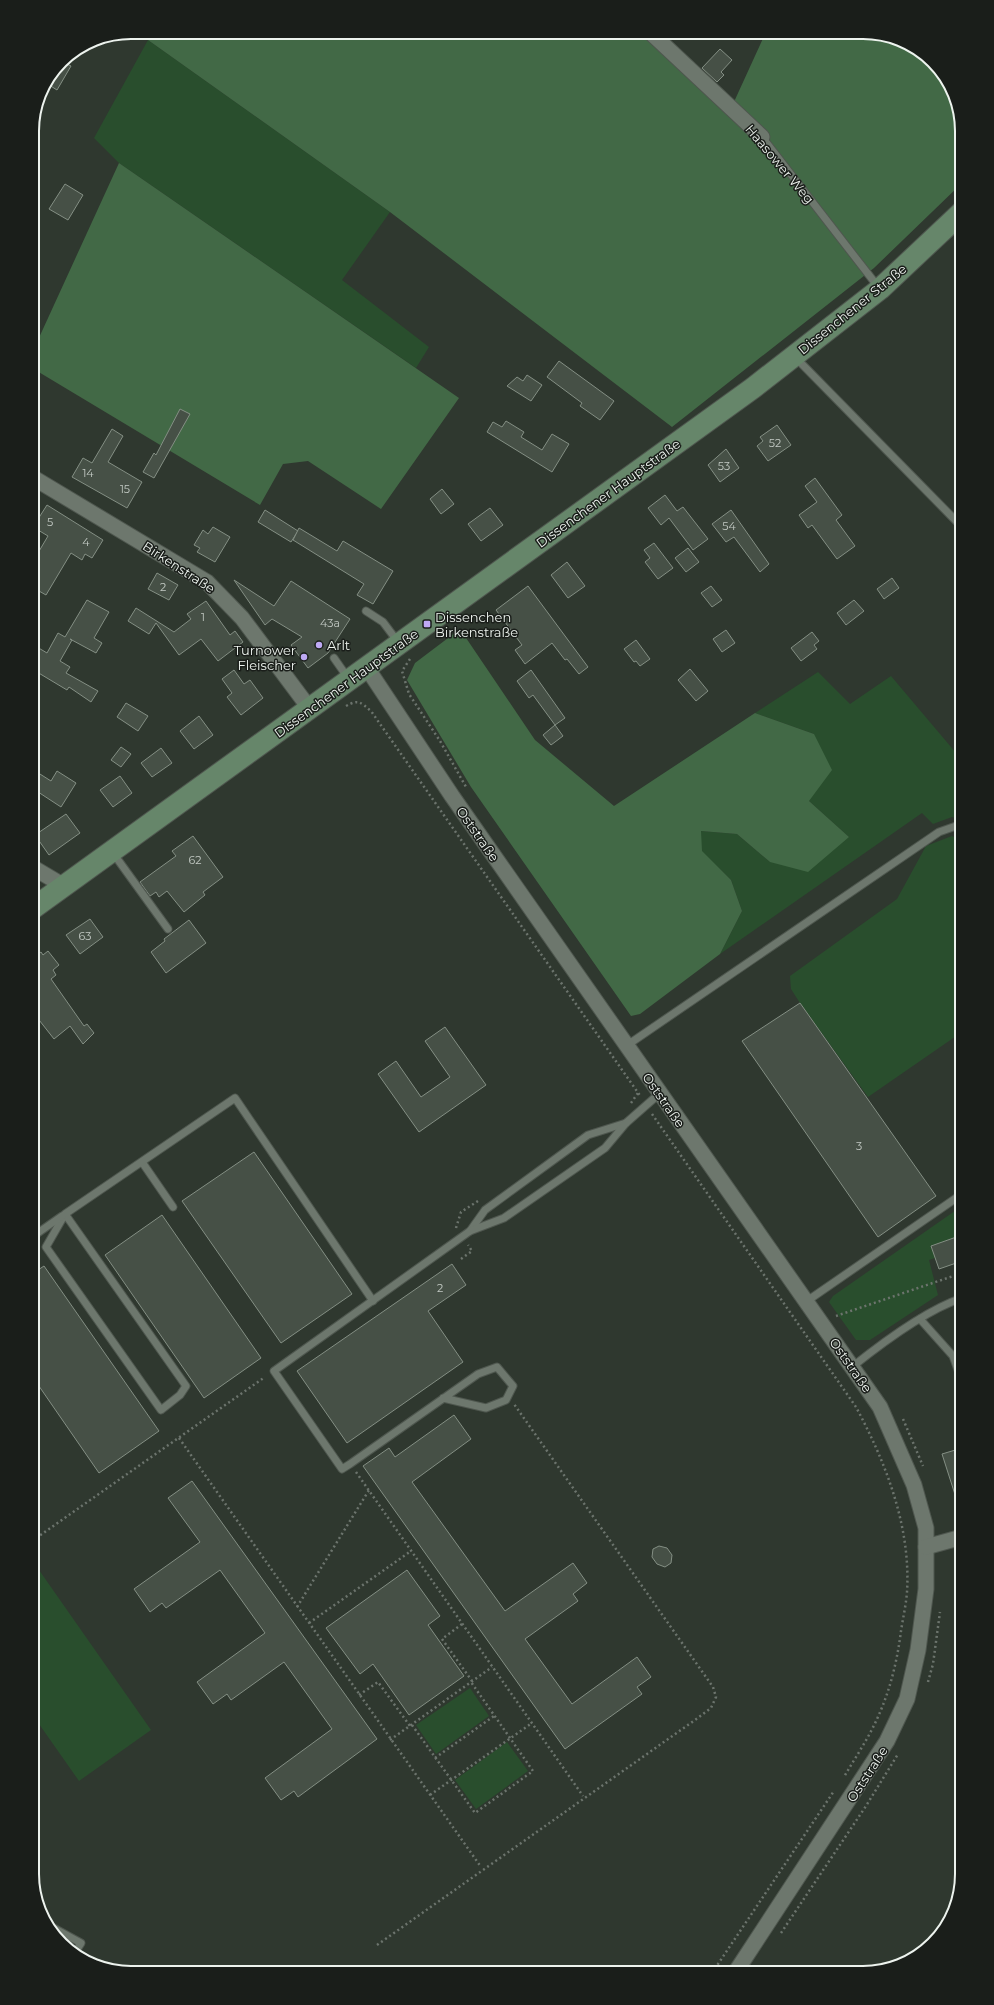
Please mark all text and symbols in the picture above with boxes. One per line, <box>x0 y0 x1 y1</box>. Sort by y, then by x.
street label: Haasower Weg <box>742 121 818 207</box>
street label: Dissenchener Straße <box>795 260 910 358</box>
street label: Dissenchener Hauptstraße <box>533 435 683 551</box>
house number: 52 <box>769 436 781 450</box>
house number: 53 <box>718 459 730 473</box>
house number: 14 <box>82 466 94 480</box>
house number: 15 <box>120 482 130 496</box>
house number: 5 <box>47 515 53 529</box>
house number: 54 <box>722 519 736 533</box>
house number: 4 <box>82 535 90 549</box>
street label: Birkenstraße <box>140 538 218 596</box>
house number: 2 <box>160 580 166 594</box>
place label: Dissenchen Birkenstraße <box>435 609 518 640</box>
house number: 1 <box>201 610 205 624</box>
house number: 43a <box>320 616 340 630</box>
marker: Dissenchen Birkenstraße <box>422 619 432 629</box>
street label: Dissenchener Hauptstraße <box>271 625 421 741</box>
place label: Arlt <box>327 637 350 653</box>
marker: Arlt <box>314 640 324 650</box>
place label: Turnower Fleischer <box>234 642 296 673</box>
marker: Turnower Fleischer <box>299 652 309 662</box>
street label: Oststraße <box>453 804 503 865</box>
house number: 62 <box>189 853 201 867</box>
house number: 63 <box>79 929 91 943</box>
street label: Oststraße <box>639 1070 689 1131</box>
house number: 3 <box>856 1139 862 1153</box>
house number: 2 <box>437 1281 443 1295</box>
street label: Oststraße <box>826 1335 876 1396</box>
street label: Oststraße <box>843 1743 891 1805</box>

